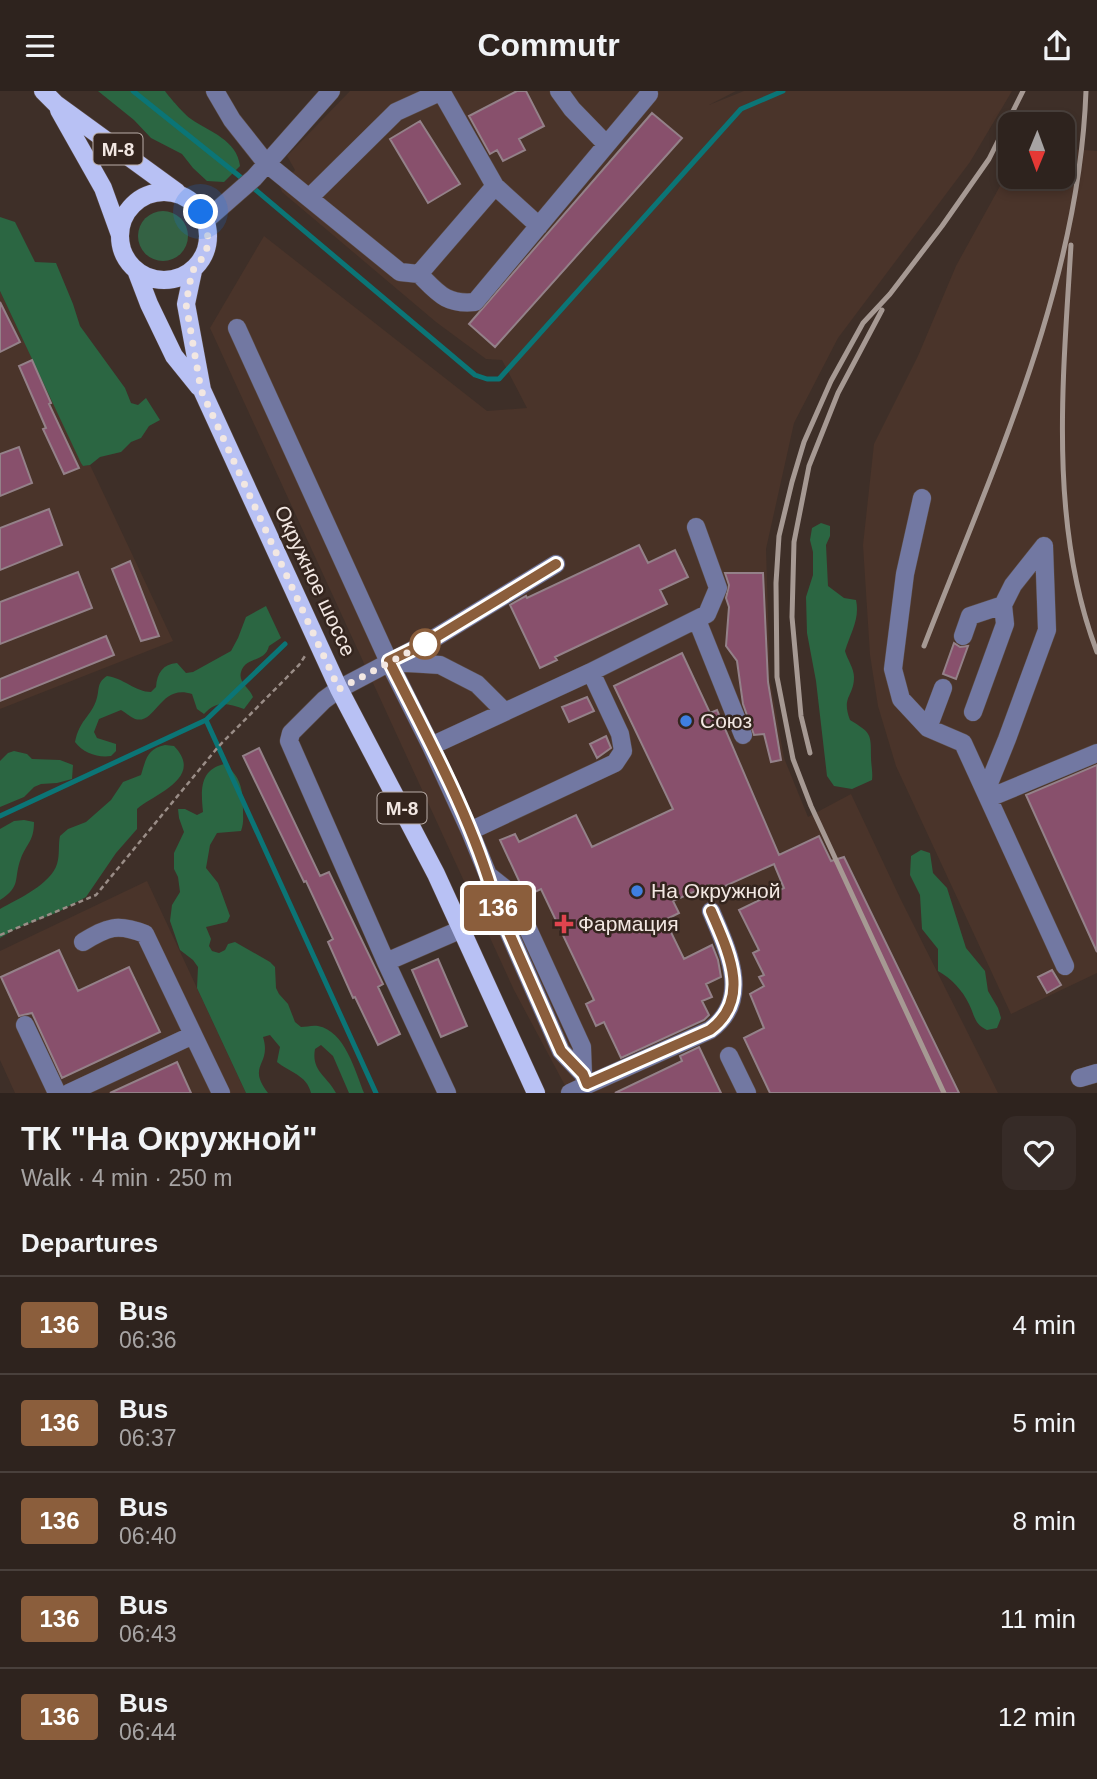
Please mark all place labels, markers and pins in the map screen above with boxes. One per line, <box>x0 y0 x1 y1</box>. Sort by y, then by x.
unlabelled marker <box>410 629 440 659</box>
place label: Союз <box>700 709 752 732</box>
marker: Союз <box>678 713 694 729</box>
place label: На Окружной <box>651 879 780 902</box>
marker: На Окружной <box>629 883 645 899</box>
place label: Фармация <box>578 912 679 935</box>
marker: Фармация <box>556 916 572 932</box>

